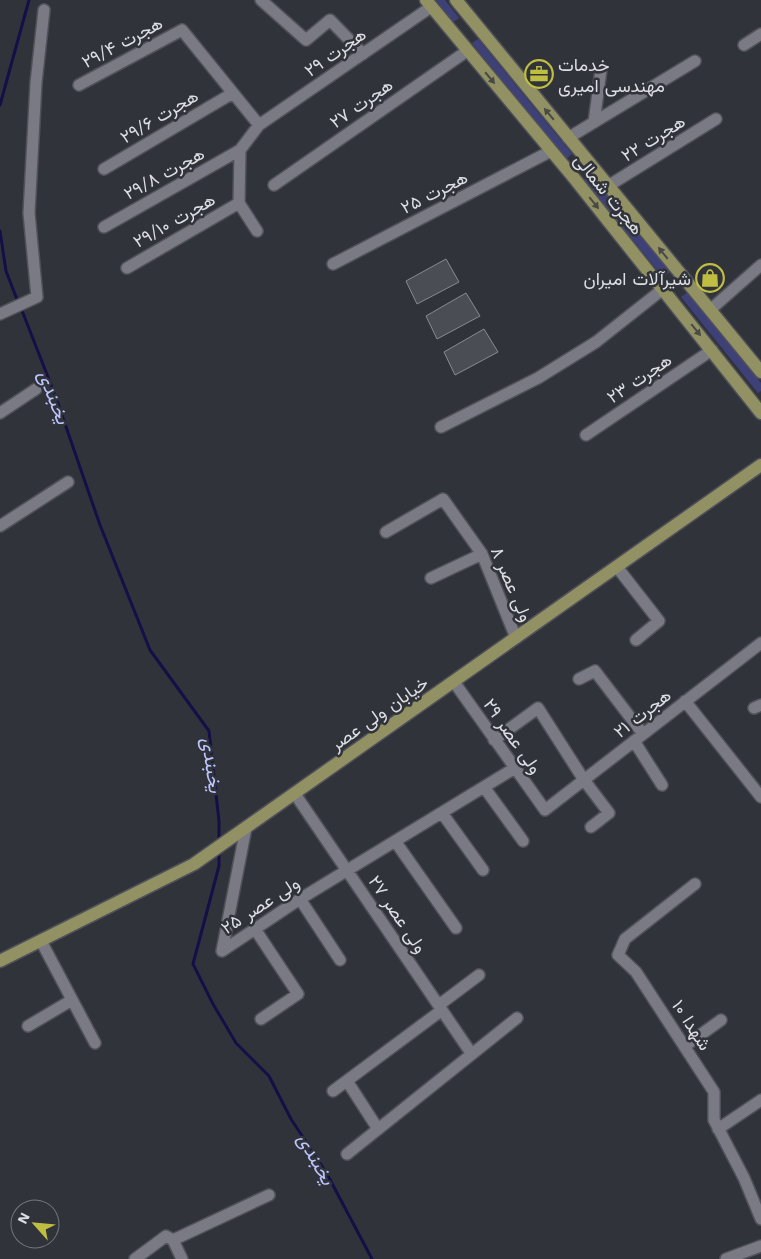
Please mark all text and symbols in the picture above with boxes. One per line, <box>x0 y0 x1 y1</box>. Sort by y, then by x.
street label: هجرت ۲۹/۴ <box>78 12 166 73</box>
street label: هجرت ۲۹ <box>300 23 370 82</box>
place label: خدمات مهندسی امیری <box>558 54 665 97</box>
office icon: خدمات مهندسی امیری <box>524 59 554 89</box>
one-way arrow <box>484 72 496 84</box>
street label: هجرت ۲۷ <box>325 74 397 133</box>
street label: هجرت ۲۹/۶ <box>116 85 202 148</box>
one-way arrow <box>543 108 554 121</box>
street label: هجرت ۲۲ <box>617 110 689 167</box>
street label: هجرت ۲۹/۸ <box>120 142 208 205</box>
street label: هجرت شمالی <box>569 149 648 239</box>
street label: هجرت ۲۵ <box>397 166 471 219</box>
street label: هجرت ۲۹/۱۰ <box>129 188 219 253</box>
one-way arrow <box>588 197 599 210</box>
one-way arrow <box>657 247 668 260</box>
shop icon: شیرآلات امیران <box>695 263 725 293</box>
place label: شیرآلات امیران <box>583 268 691 290</box>
one-way arrow <box>690 323 701 336</box>
street label: هجرت ۲۳ <box>603 349 676 408</box>
water label: یخبندی <box>33 367 75 428</box>
street label: ولی عصر ۸ <box>486 543 537 625</box>
street label: خیابان ولی عصر <box>325 672 432 756</box>
street label: هجرت ۲۱ <box>609 684 675 743</box>
street label: ولی عصر ۲۹ <box>479 694 547 778</box>
water label: یخبندی <box>197 736 227 795</box>
street label: ولی عصر ۲۷ <box>364 871 432 957</box>
street label: ولی عصر ۲۵ <box>217 872 304 939</box>
street label: شهدا ۱۰ <box>667 996 716 1055</box>
water label: یخبندی <box>293 1129 340 1190</box>
north arrow <box>10 1199 60 1249</box>
text: N <box>14 1210 33 1226</box>

